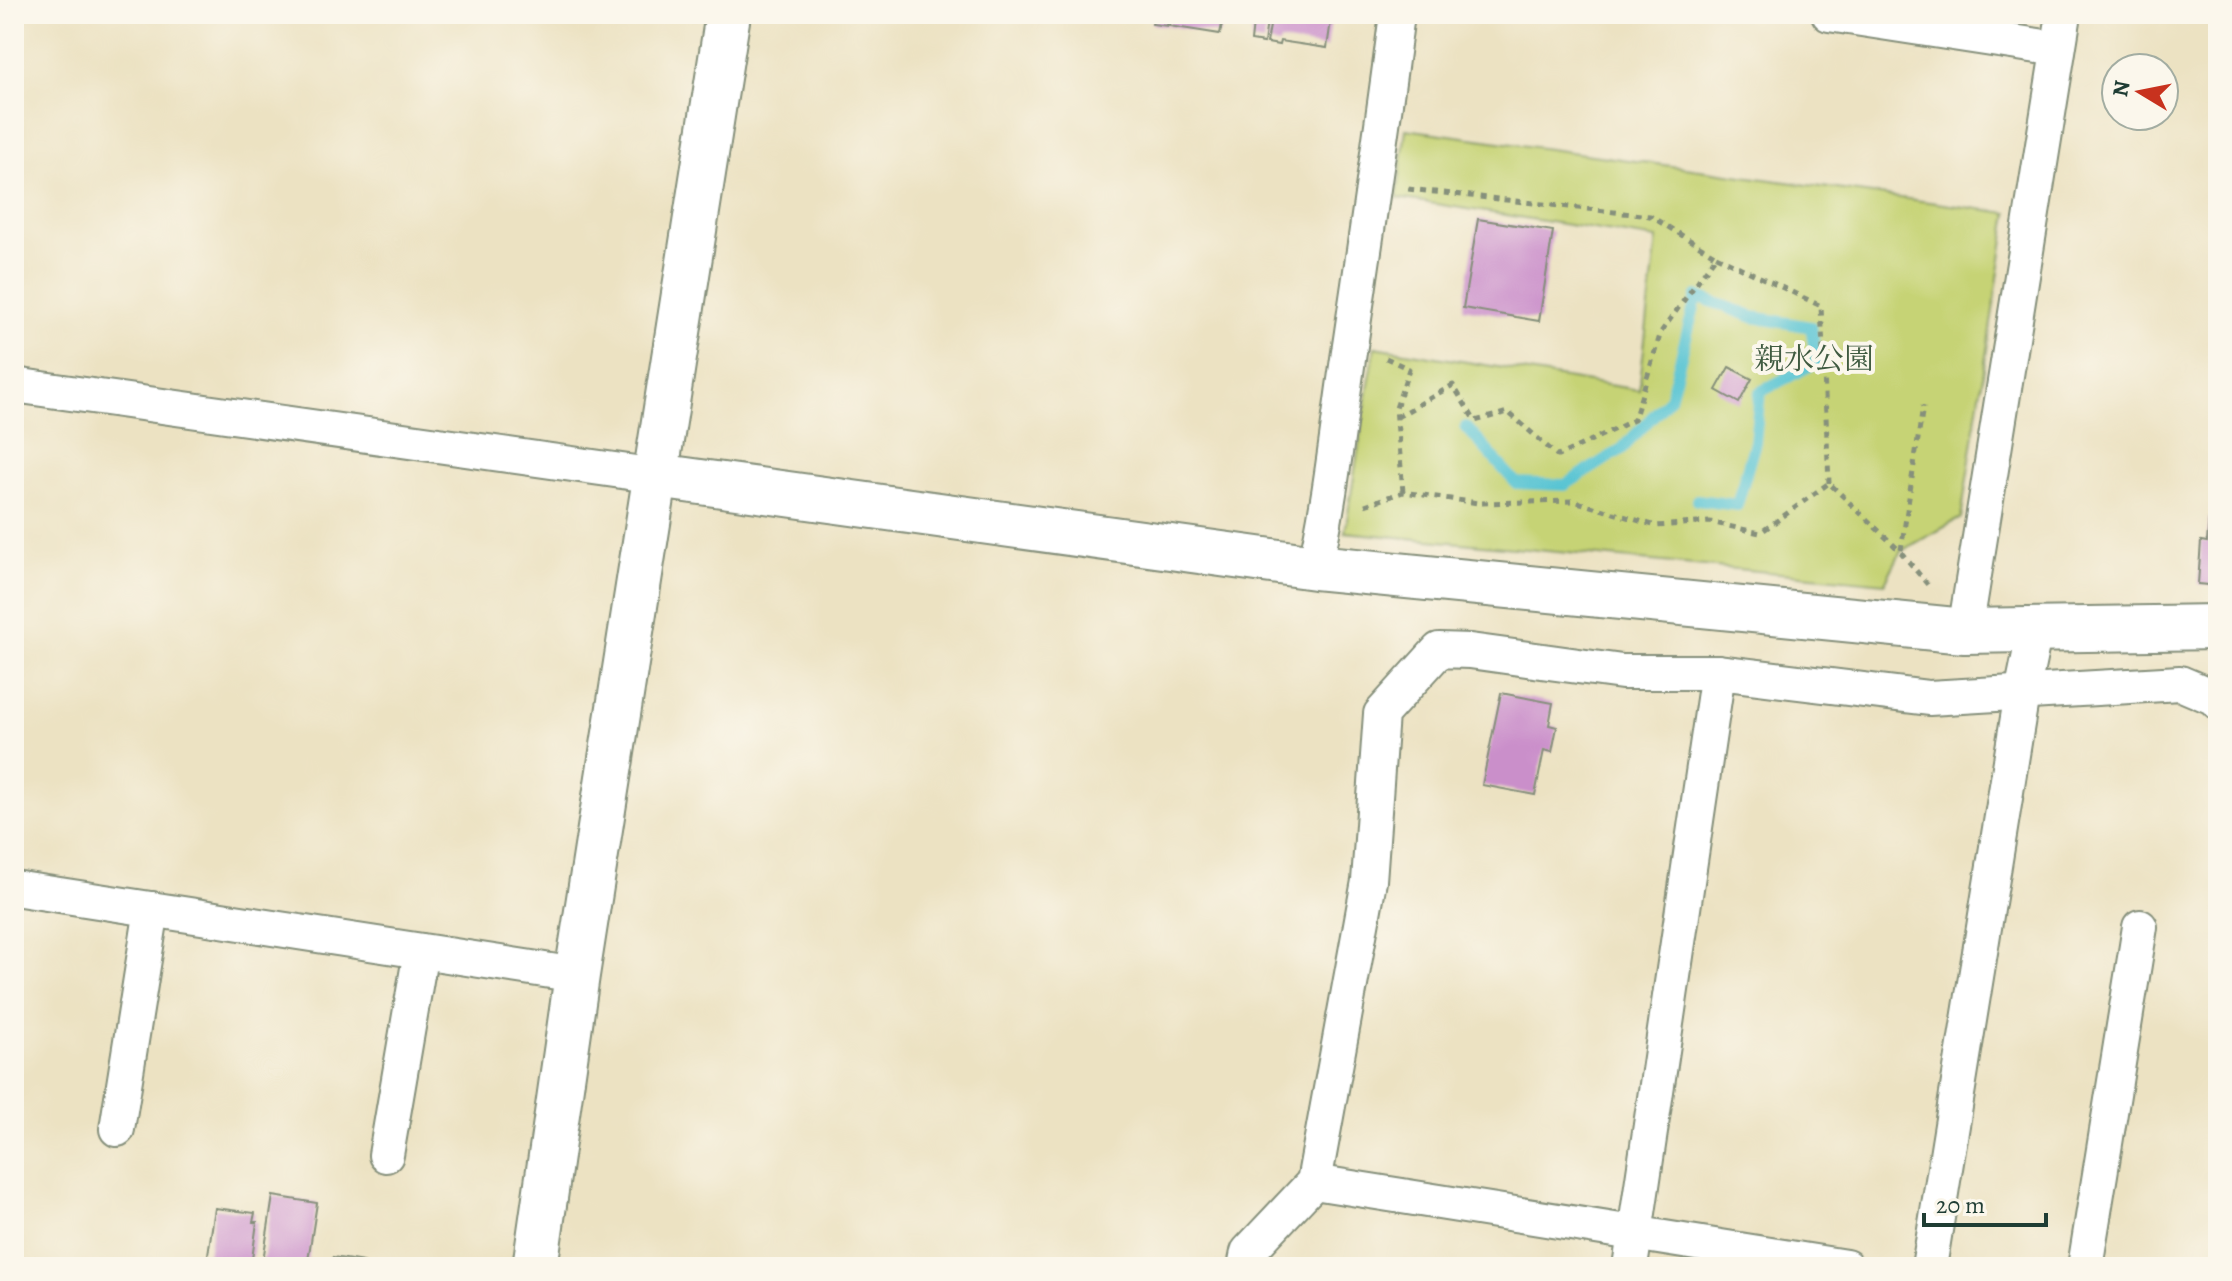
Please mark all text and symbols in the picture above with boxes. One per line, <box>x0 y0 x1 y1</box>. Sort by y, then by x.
north arrow <box>2100 52 2180 132</box>
text: N <box>2105 78 2137 99</box>
park label: 親水公園 <box>1754 339 1874 379</box>
scale bar <box>1924 1177 2046 1227</box>
text: 20 m <box>1936 1189 1985 1221</box>

